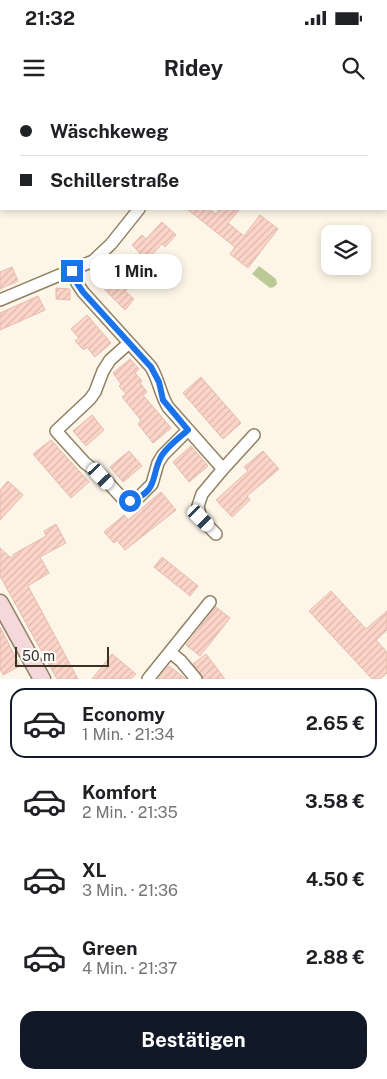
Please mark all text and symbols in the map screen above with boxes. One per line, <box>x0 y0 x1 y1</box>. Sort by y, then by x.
text: 21:32 <box>25 7 75 29</box>
icon: menu <box>20 54 48 82</box>
icon: search <box>339 54 367 82</box>
text: Ridey <box>164 55 223 81</box>
text: Wäschkeweg <box>50 120 168 142</box>
text: Schillerstraße <box>50 169 179 191</box>
map controls <box>321 225 371 275</box>
button: layers <box>321 225 371 275</box>
callout: 1 Min. <box>90 254 182 288</box>
route end <box>61 260 83 282</box>
text: 1 Min. <box>114 262 158 281</box>
car <box>85 460 116 492</box>
route start <box>119 490 141 512</box>
car <box>185 502 216 534</box>
scale bar <box>15 644 109 667</box>
text: 50 m <box>22 648 55 664</box>
icon: car <box>22 701 67 746</box>
text: Economy <box>82 703 165 725</box>
text: 2.65 € <box>306 712 365 734</box>
text: 1 Min. · 21:34 <box>82 725 174 744</box>
icon: car <box>22 779 67 824</box>
text: Komfort <box>82 781 157 803</box>
text: 3.58 € <box>305 790 365 812</box>
text: 2 Min. · 21:35 <box>82 803 178 822</box>
icon: car <box>22 857 67 902</box>
text: XL <box>82 859 107 881</box>
text: 4.50 € <box>306 868 365 890</box>
text: 3 Min. · 21:36 <box>82 881 178 900</box>
icon: car <box>22 935 67 980</box>
text: Green <box>82 937 137 959</box>
text: 2.88 € <box>306 946 365 968</box>
text: 4 Min. · 21:37 <box>82 959 177 978</box>
button: Bestätigen <box>20 1011 367 1069</box>

